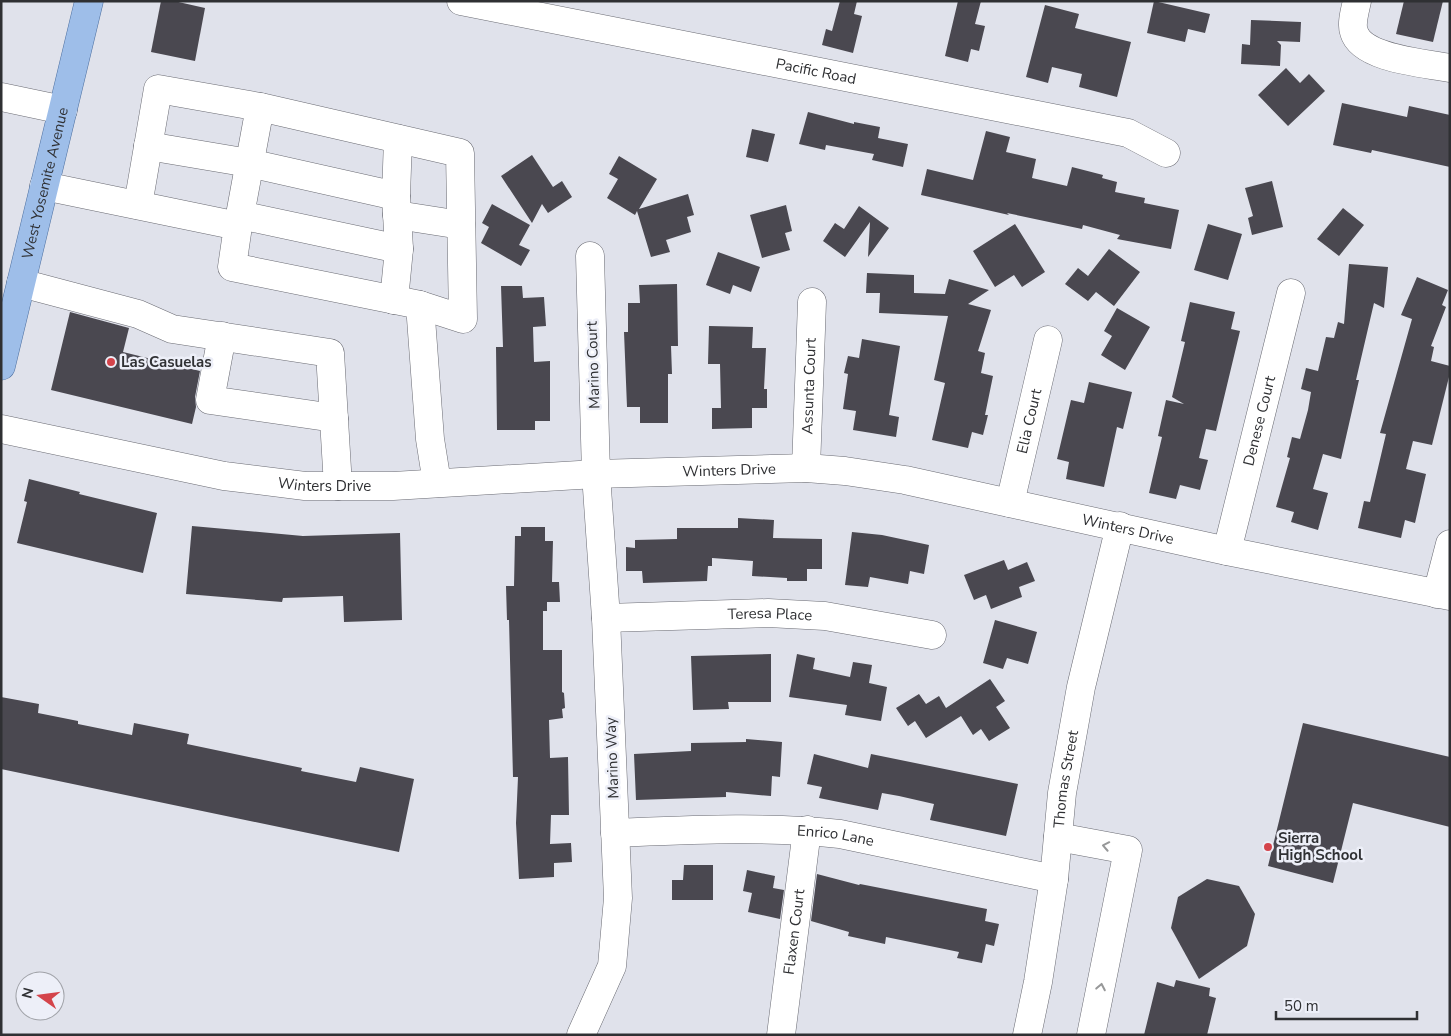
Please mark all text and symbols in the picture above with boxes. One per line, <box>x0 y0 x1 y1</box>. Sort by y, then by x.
street label: Pacific Road <box>774 54 858 89</box>
street label: West Yosemite Avenue <box>17 105 73 261</box>
street label: Marino Court <box>581 320 605 409</box>
street label: Assunta Court <box>797 337 821 435</box>
place label: Las Casuelas <box>121 352 212 372</box>
marker: Las Casuelas <box>105 356 117 368</box>
street label: Denese Court <box>1238 373 1280 468</box>
street label: Elia Court <box>1012 386 1046 456</box>
street label: Winters Drive <box>682 459 776 482</box>
street label: Winters Drive <box>277 473 371 496</box>
street label: Winters Drive <box>1080 509 1176 549</box>
street label: Teresa Place <box>727 603 813 625</box>
street label: Marino Way <box>601 717 623 799</box>
street label: Thomas Street <box>1049 728 1083 829</box>
street label: Enrico Lane <box>796 821 876 851</box>
place label: Sierra High School <box>1278 828 1363 865</box>
one-way arrow <box>1101 841 1110 851</box>
marker: Sierra High School <box>1262 841 1274 853</box>
street label: Flaxen Court <box>779 887 810 976</box>
north arrow <box>15 971 65 1021</box>
one-way arrow <box>1095 983 1106 991</box>
text: N <box>17 986 38 1000</box>
scale bar <box>1276 988 1417 1020</box>
text: 50 m <box>1284 996 1319 1016</box>

